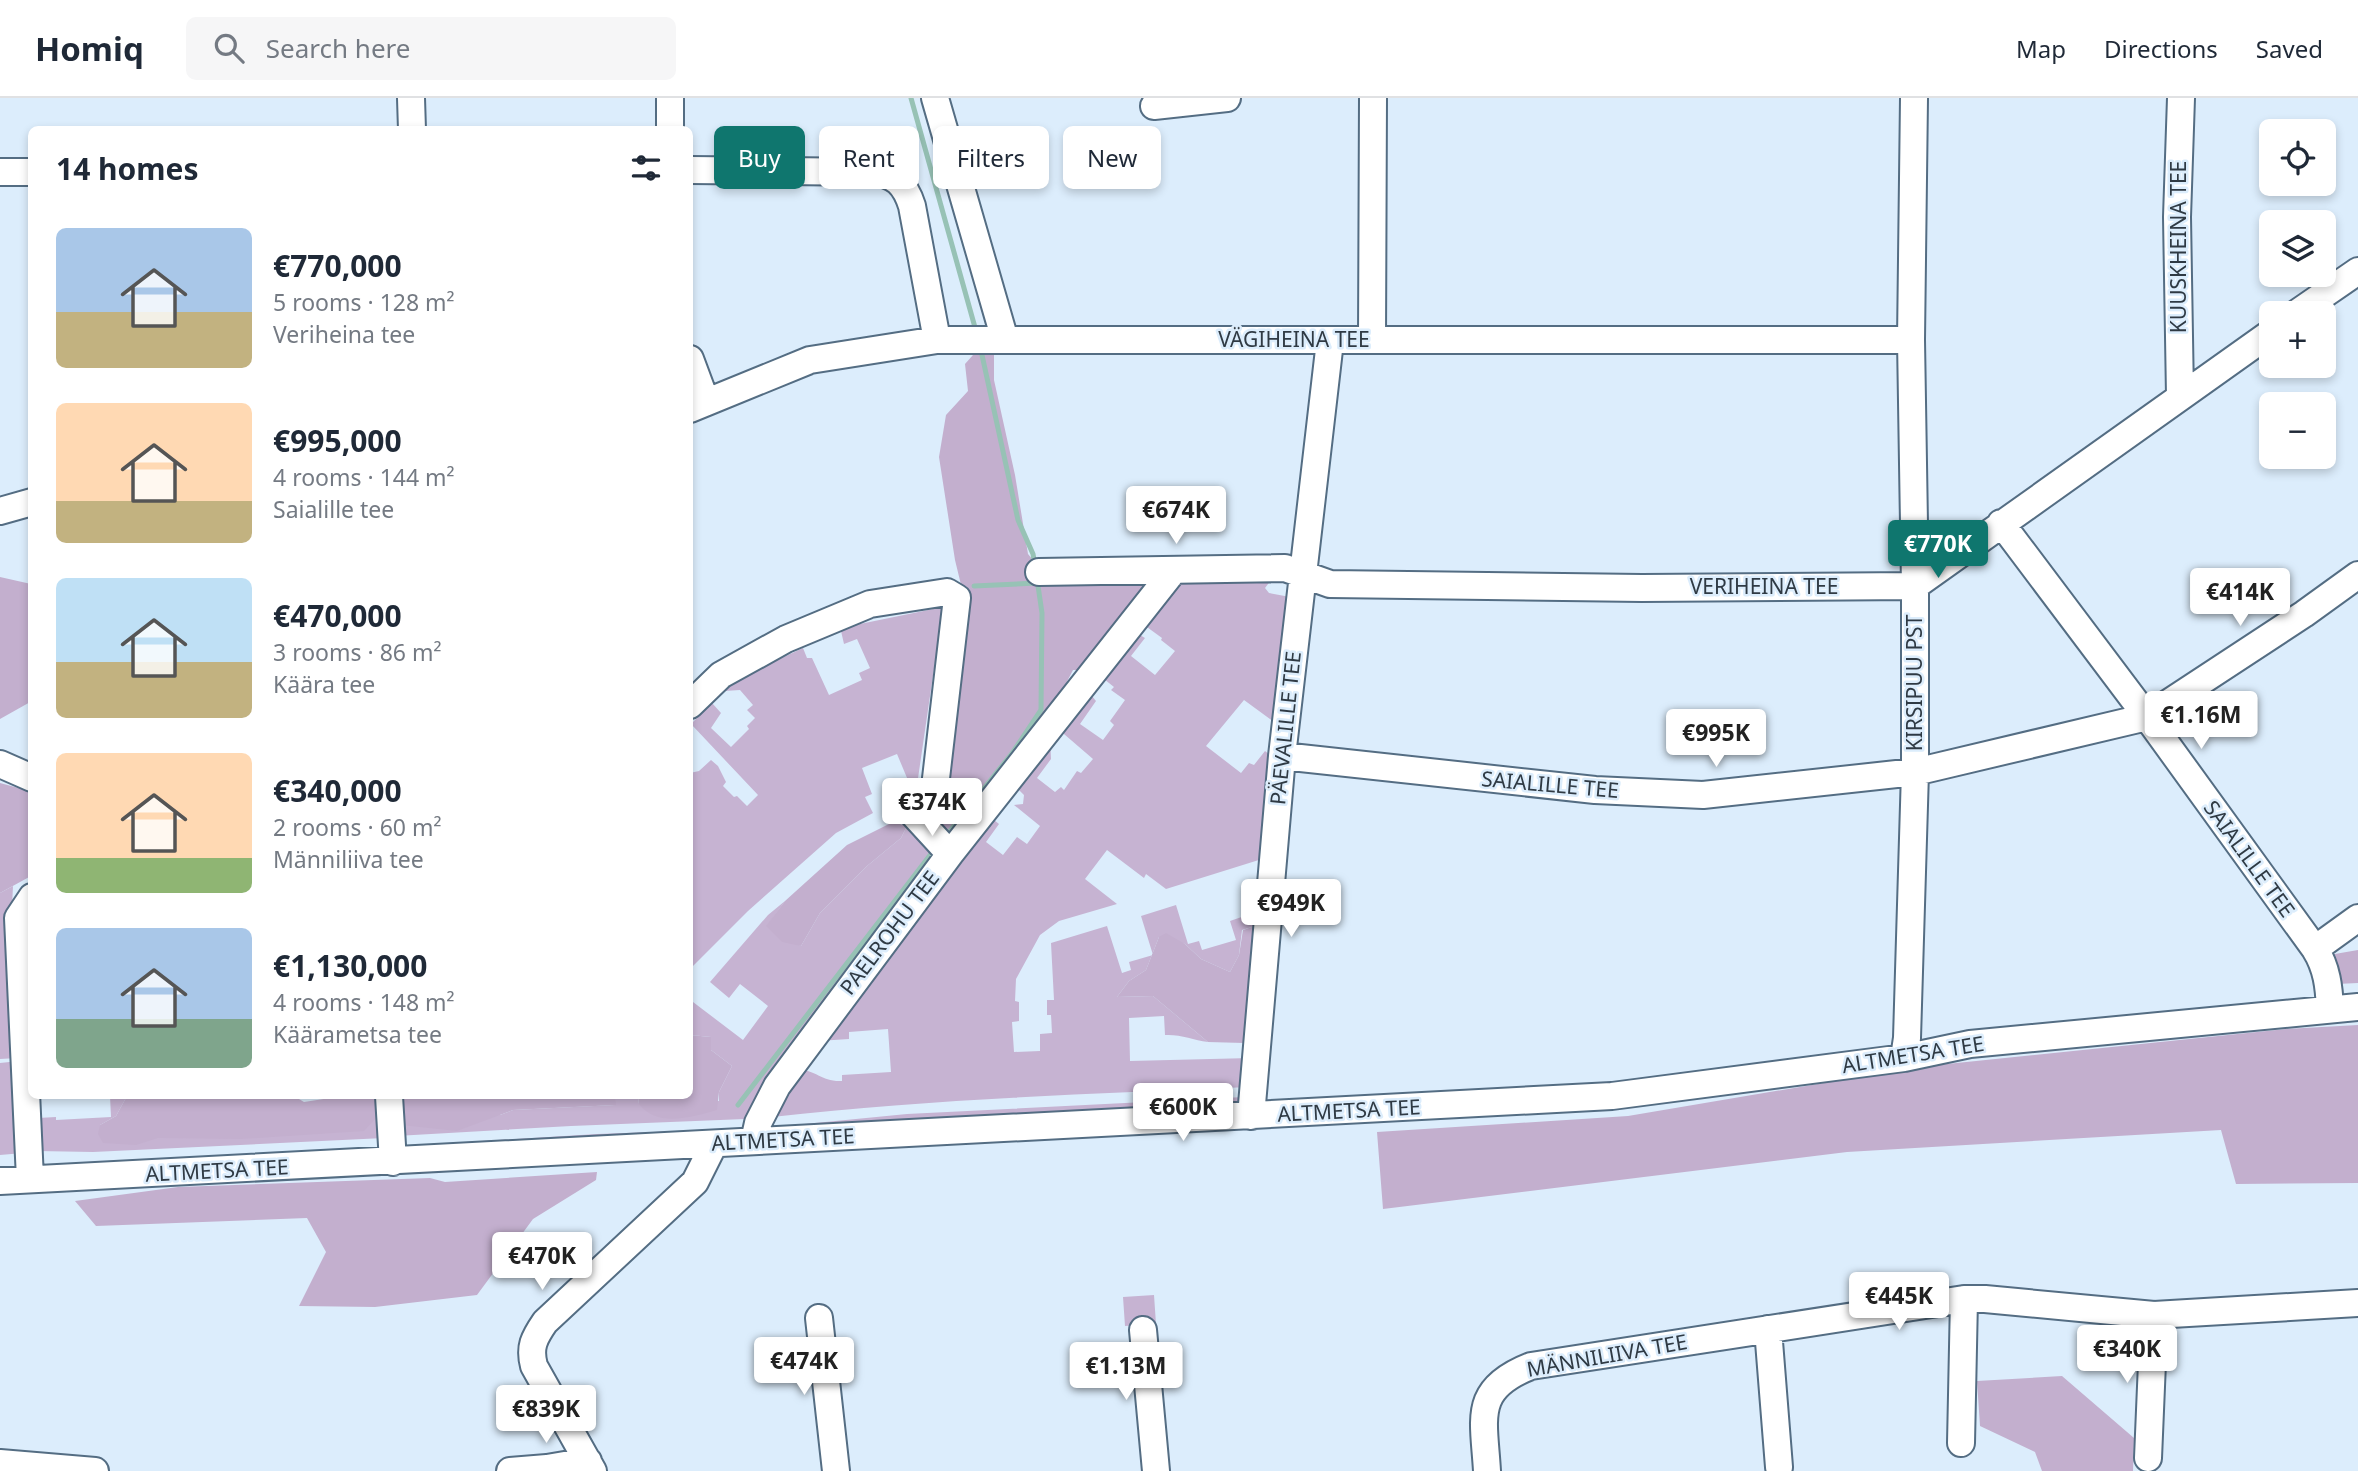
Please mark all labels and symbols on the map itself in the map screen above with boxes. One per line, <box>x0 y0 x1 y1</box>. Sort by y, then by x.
street label: KUUSKHEINA TEE <box>2164 161 2192 333</box>
street label: VÄGIHEINA TEE <box>1218 325 1370 353</box>
pin: €674K <box>1127 486 1225 546</box>
pin: €770K <box>1889 520 1987 580</box>
pin: €414K <box>2191 568 2289 628</box>
street label: VERIHEINA TEE <box>1690 572 1838 600</box>
street label: KIRSIPUU PST <box>1900 614 1928 751</box>
street label: PÄEVALILLE TEE <box>1263 650 1307 806</box>
pin: €1.16M <box>2144 692 2258 751</box>
pin: €995K <box>1667 710 1765 769</box>
street label: SAIALILLE TEE <box>1480 764 1620 804</box>
pin: €374K <box>883 778 981 838</box>
street label: SAIALILLE TEE <box>2198 794 2302 922</box>
street label: PAELROHU TEE <box>833 865 945 1000</box>
pin: €949K <box>1242 880 1340 939</box>
street label: ALTMETSA TEE <box>1840 1029 1986 1079</box>
pin: €600K <box>1134 1084 1232 1143</box>
street label: ALTMETSA TEE <box>1277 1092 1421 1128</box>
street label: ALTMETSA TEE <box>711 1121 855 1157</box>
street label: ALTMETSA TEE <box>145 1152 289 1188</box>
pin: €470K <box>493 1232 591 1292</box>
pin: €445K <box>1850 1272 1948 1332</box>
pin: €340K <box>2078 1326 2176 1385</box>
street label: MÄNNILIIVA TEE <box>1524 1327 1689 1383</box>
pin: €474K <box>755 1338 853 1397</box>
pin: €1.13M <box>1069 1342 1183 1402</box>
pin: €839K <box>497 1386 595 1445</box>

